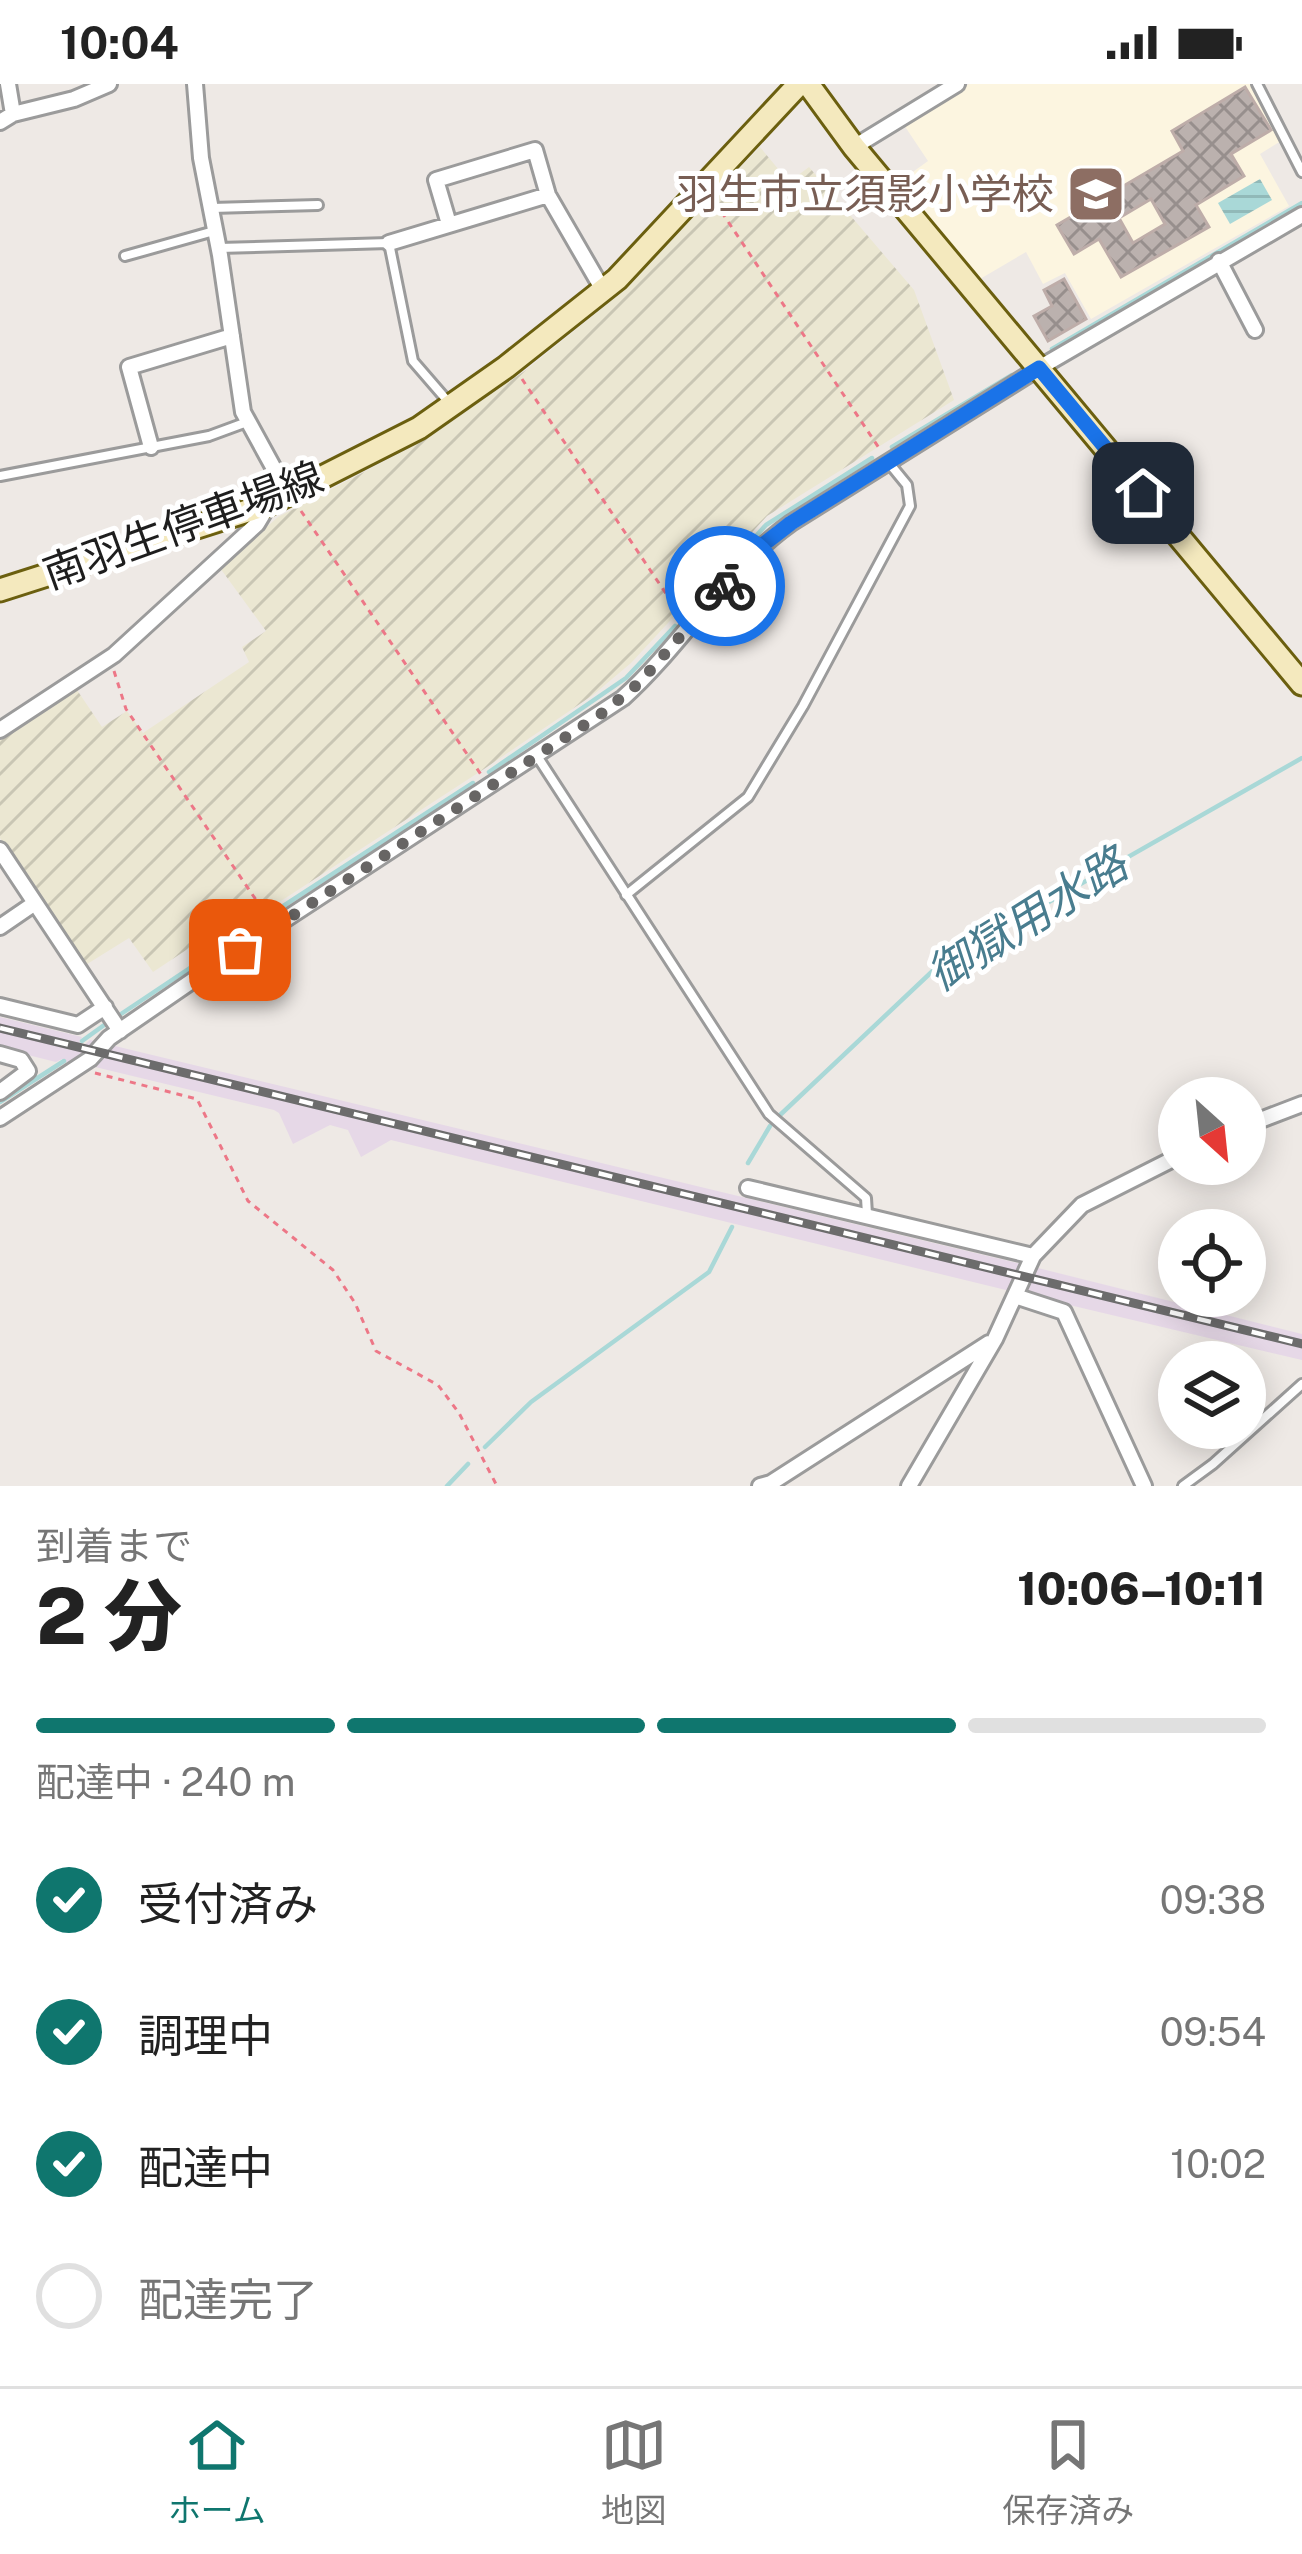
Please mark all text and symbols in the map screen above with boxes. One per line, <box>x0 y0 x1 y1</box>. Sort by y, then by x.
text: 10:04 <box>60 16 179 69</box>
school or university icon: 羽生市立須影小学校 <box>1065 163 1127 225</box>
place label: 羽生市立須影小学校 <box>676 169 1054 218</box>
pin <box>1092 442 1194 544</box>
street label: 南羽生停車場線 <box>36 451 329 598</box>
icon: home <box>1110 460 1176 526</box>
courier <box>665 526 785 646</box>
icon: bike <box>692 553 758 619</box>
water label: 御獄用水路 <box>917 834 1140 1001</box>
pin <box>189 899 291 1001</box>
icon: bag <box>207 917 273 983</box>
north arrow <box>1158 1077 1266 1185</box>
map controls <box>1158 1077 1266 1449</box>
button: locate <box>1158 1209 1266 1317</box>
button: layers <box>1158 1341 1266 1449</box>
text: 到着まで <box>36 1523 192 1569</box>
text: 10:06–10:11 <box>1017 1562 1266 1615</box>
text: 2 分 <box>36 1570 182 1662</box>
text: 配達中 · 240 m <box>36 1759 295 1805</box>
icon: check <box>36 1867 102 1933</box>
text: 受付済み <box>138 1877 318 1930</box>
text: 09:38 <box>1160 1877 1266 1923</box>
icon: check <box>36 1999 102 2065</box>
text: 調理中 <box>138 2009 273 2062</box>
text: 09:54 <box>1160 2009 1266 2055</box>
icon: check <box>36 2131 102 2197</box>
text: 配達中 <box>138 2141 273 2194</box>
text: 10:02 <box>1170 2141 1266 2187</box>
text: 配達完了 <box>138 2273 318 2326</box>
tab: ホーム <box>168 2412 266 2532</box>
tab: 地図 <box>601 2412 667 2532</box>
tab: 保存済み <box>1002 2412 1134 2532</box>

